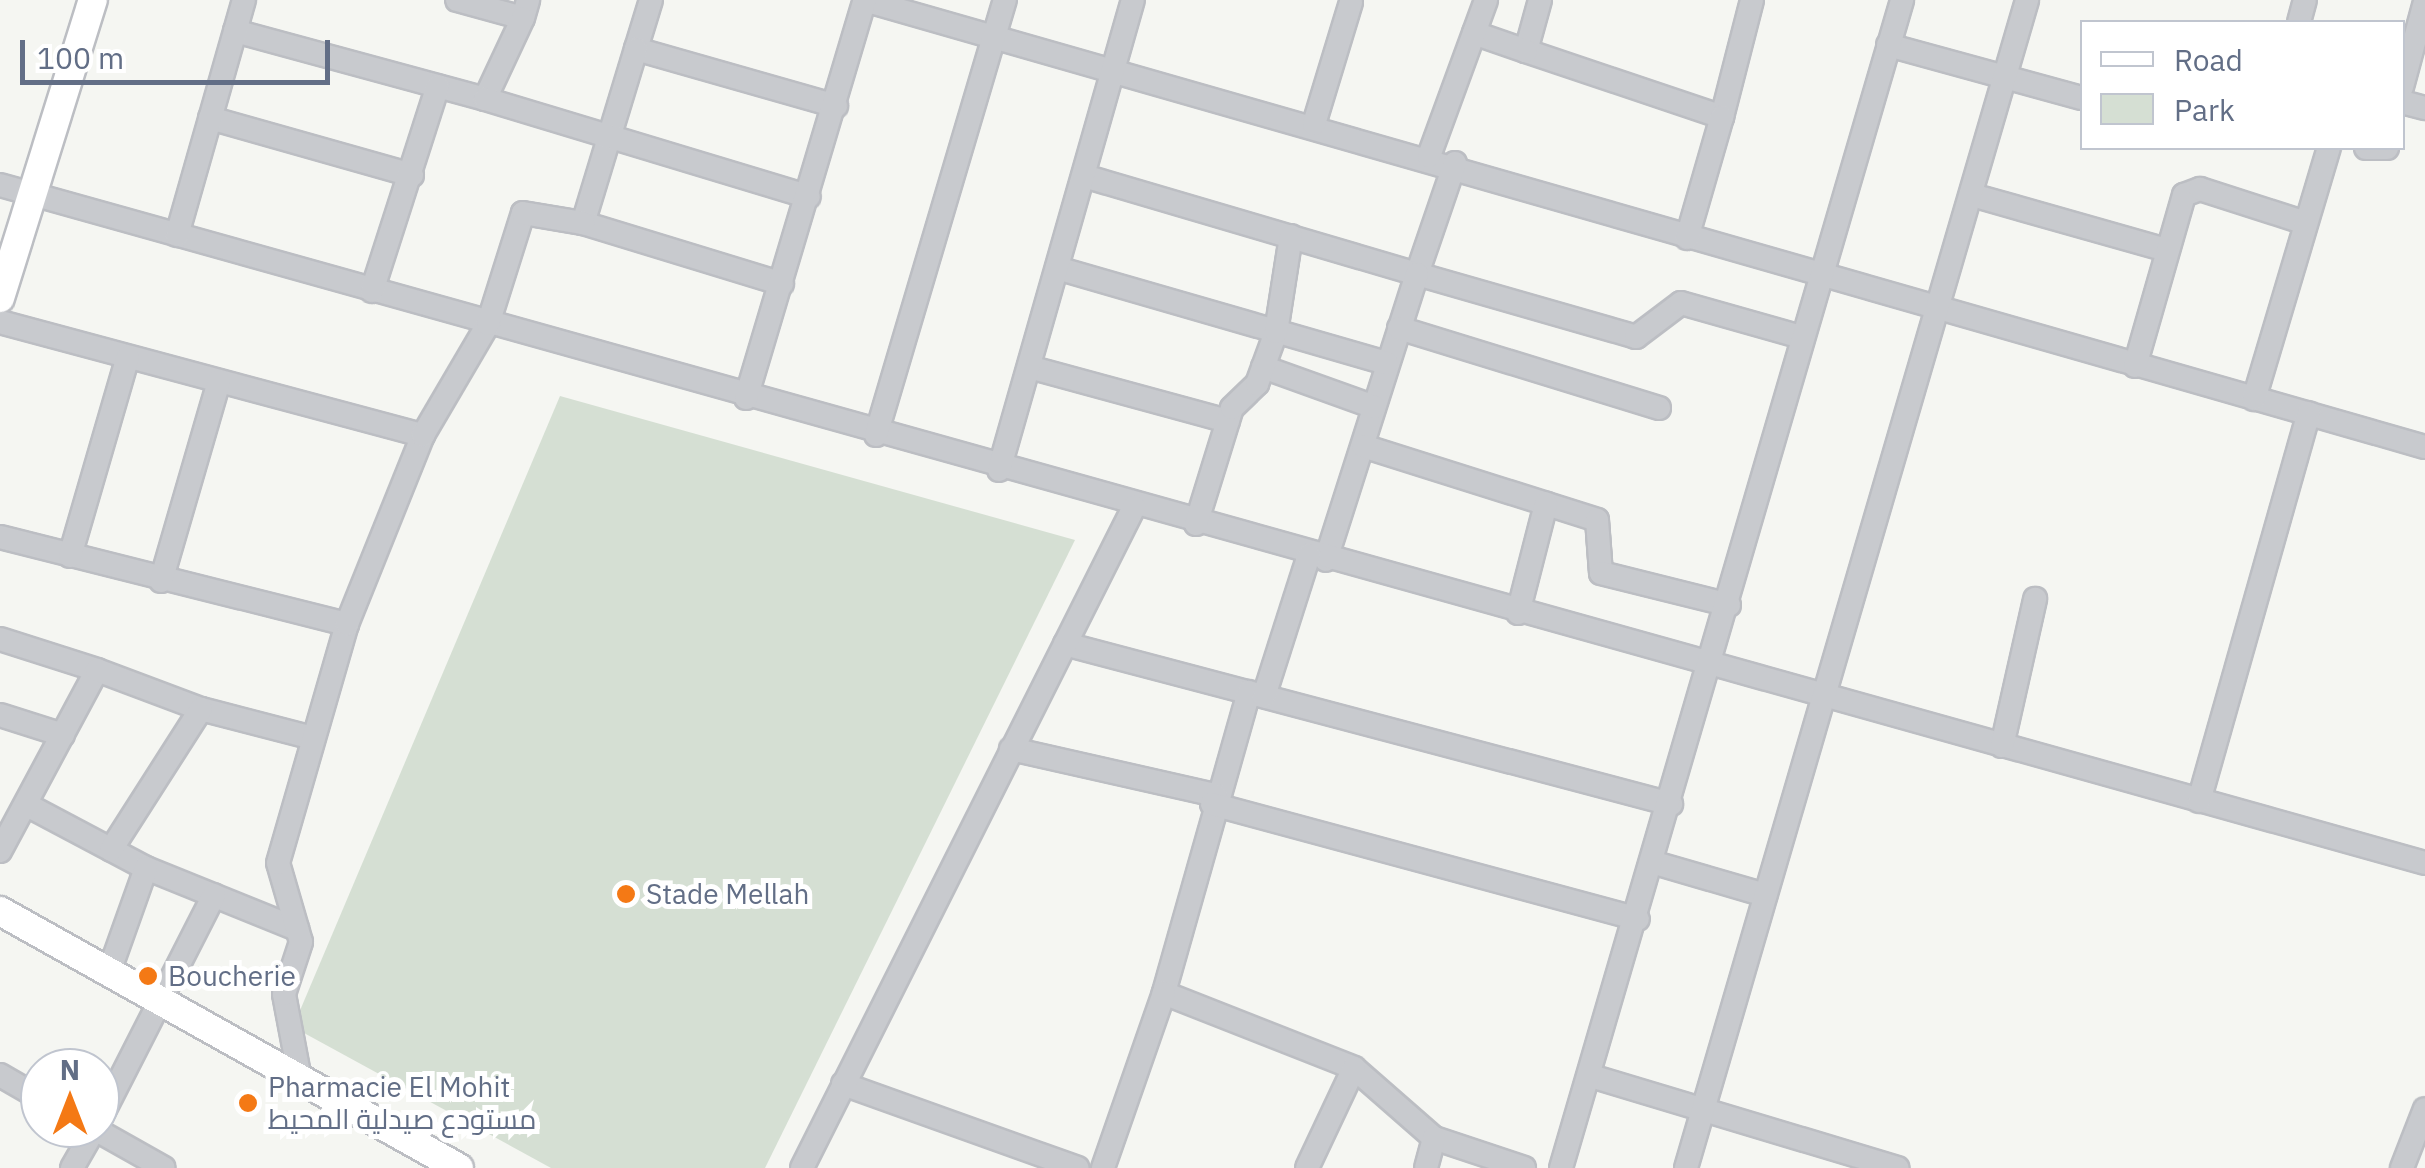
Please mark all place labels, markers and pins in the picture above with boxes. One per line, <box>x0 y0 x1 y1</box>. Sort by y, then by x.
place label: Stade Mellah <box>646 877 809 911</box>
marker: Stade Mellah <box>615 883 637 905</box>
place label: Boucherie <box>168 959 296 993</box>
marker: Boucherie <box>137 965 159 987</box>
place label: Pharmacie El Mohit مستودع صيدلية المحيط <box>268 1070 537 1136</box>
marker: Pharmacie El Mohit مستودع صيدلية المحيط <box>237 1092 259 1114</box>

